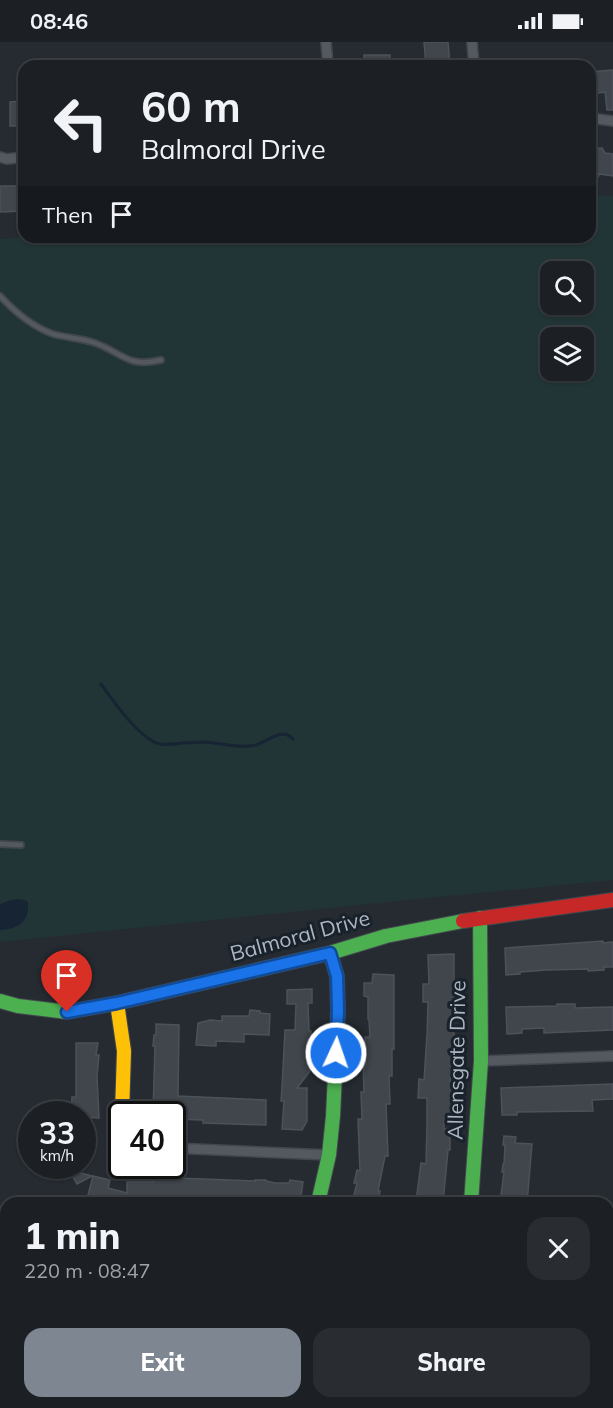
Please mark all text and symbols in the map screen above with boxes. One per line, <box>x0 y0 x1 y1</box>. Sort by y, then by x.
text: 08:46 <box>30 7 88 35</box>
text: 60 m <box>141 80 241 133</box>
icon: left <box>42 84 120 162</box>
text: Balmoral Drive <box>141 132 326 166</box>
icon: arrive <box>105 198 138 231</box>
text: Then <box>42 201 93 229</box>
map controls <box>540 261 594 381</box>
button: search <box>540 261 594 315</box>
button: layers <box>540 327 594 381</box>
street label: Balmoral Drive <box>227 904 372 966</box>
pin <box>41 950 92 1012</box>
icon: arrive <box>50 959 83 992</box>
street label: Allensgate Drive <box>442 980 470 1140</box>
position arrow <box>304 1021 368 1085</box>
speed limit sign: 40 <box>108 1101 186 1179</box>
text: 33 <box>39 1114 75 1152</box>
text: km/h <box>40 1146 74 1165</box>
text: 1 min <box>24 1213 120 1258</box>
button: close <box>527 1217 590 1280</box>
text: 220 m · 08:47 <box>24 1258 150 1283</box>
button: Exit <box>24 1328 301 1397</box>
button: Share <box>313 1328 590 1397</box>

